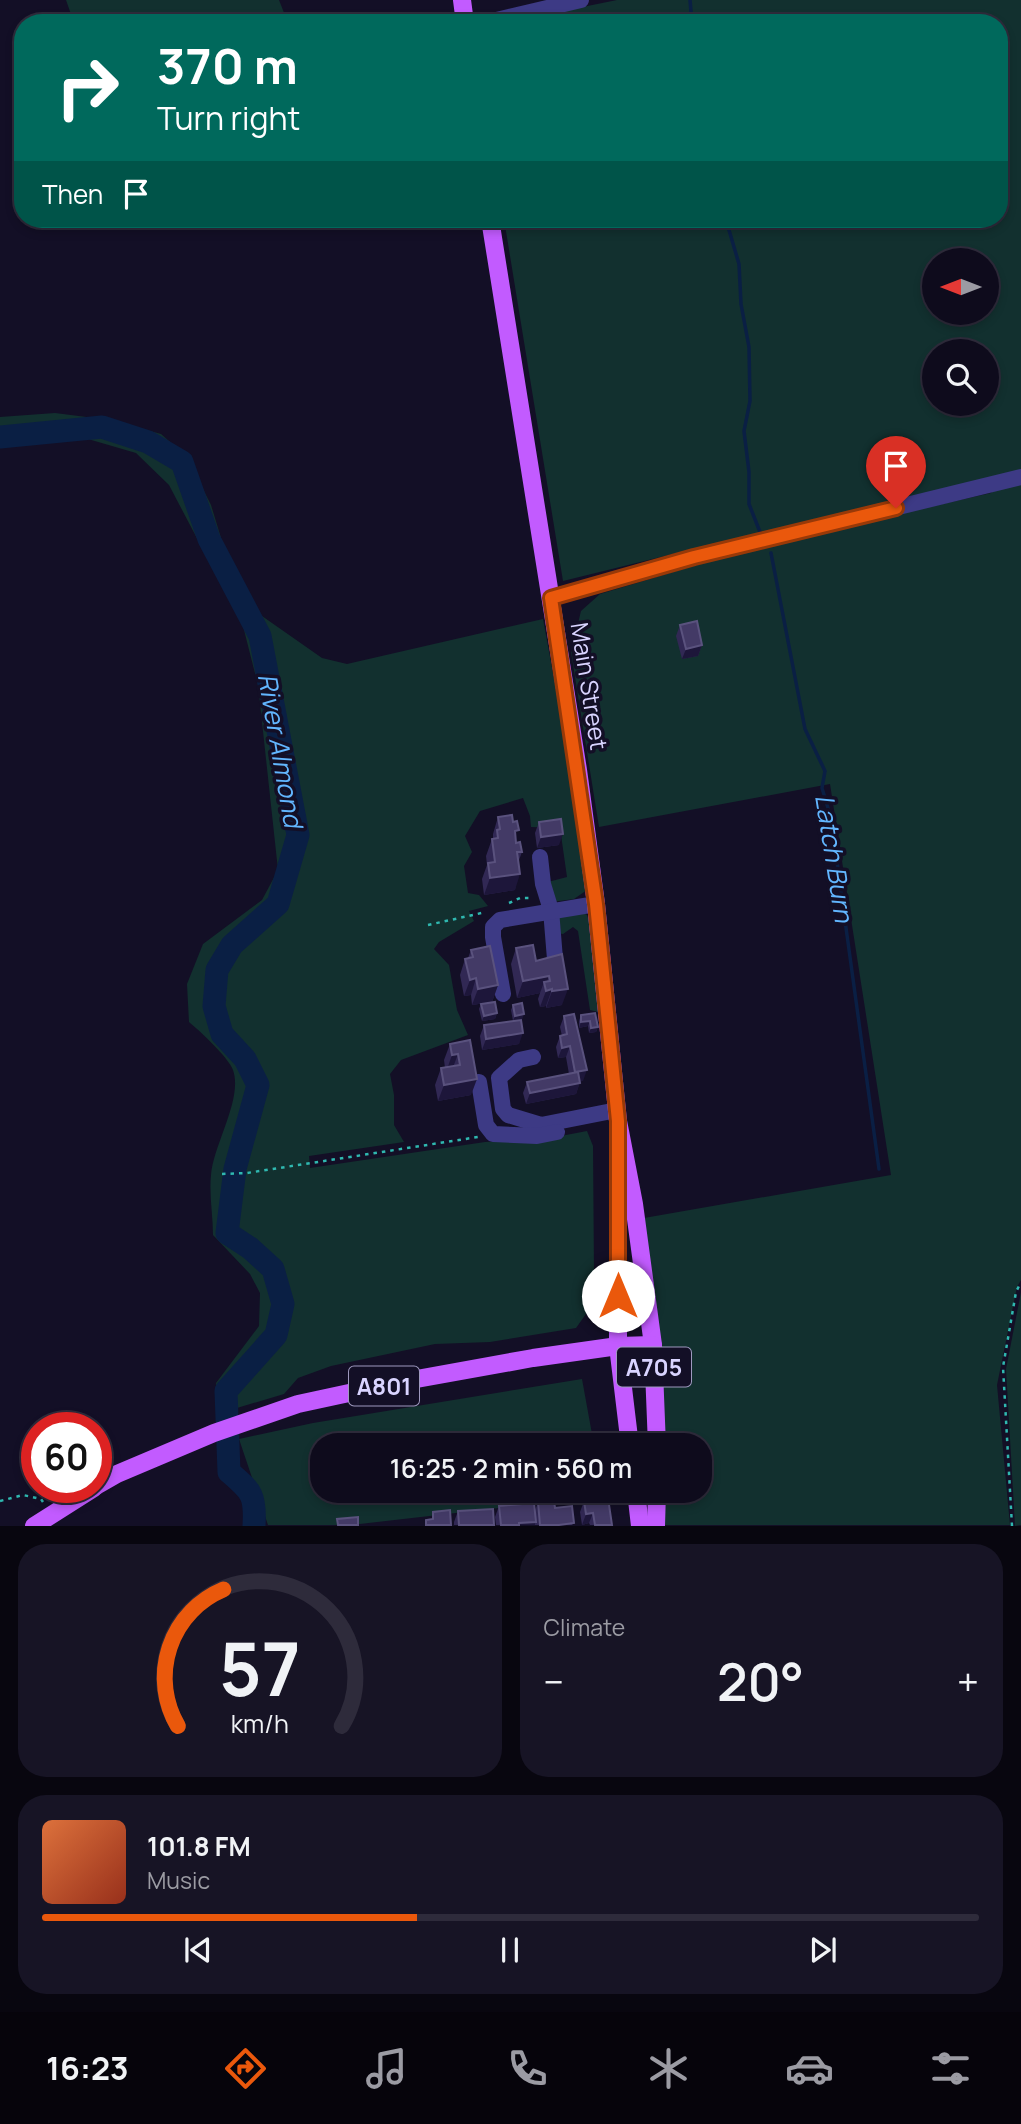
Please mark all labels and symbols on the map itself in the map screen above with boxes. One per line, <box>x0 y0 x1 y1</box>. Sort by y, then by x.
north arrow <box>922 248 999 326</box>
pin <box>866 436 926 508</box>
street label: Main Street <box>564 620 616 752</box>
water label: River Almond <box>250 670 313 833</box>
water label: Latch Burn <box>807 792 863 926</box>
position arrow <box>581 1259 655 1333</box>
road number: A705 <box>617 1348 691 1386</box>
road number: A801 <box>349 1366 419 1406</box>
speed limit sign: 60 <box>21 1412 112 1503</box>

